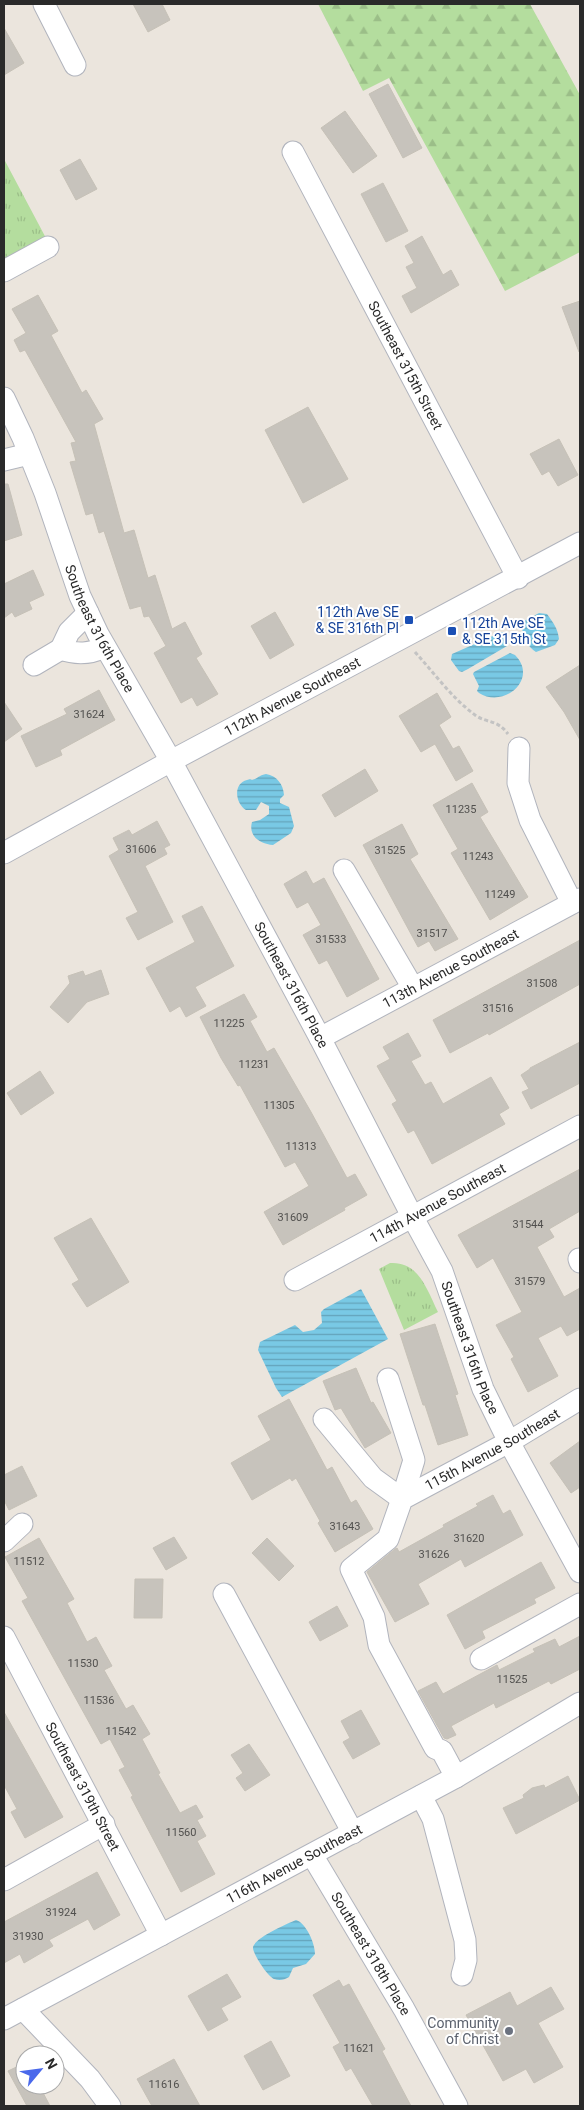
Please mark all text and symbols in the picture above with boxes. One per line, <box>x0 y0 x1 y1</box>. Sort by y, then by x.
street label: Southeast 315th Street <box>365 298 446 432</box>
street label: Southeast 316th Place <box>62 562 138 695</box>
place label: 112th Ave SE & SE 316th Pl <box>315 604 399 636</box>
marker: 112th Ave SE & SE 316th Pl <box>403 614 415 626</box>
place label: 112th Ave SE & SE 315th St <box>462 615 547 647</box>
marker: 112th Ave SE & SE 315th St <box>446 625 458 637</box>
street label: 112th Avenue Southeast <box>221 653 363 739</box>
house number: 31624 <box>74 708 104 721</box>
house number: 11235 <box>446 803 476 816</box>
house number: 31606 <box>126 843 156 856</box>
house number: 31525 <box>375 844 405 857</box>
house number: 11243 <box>463 850 493 863</box>
house number: 11249 <box>485 888 515 901</box>
street label: Southeast 316th Place <box>251 919 332 1051</box>
street label: 113th Avenue Southeast <box>380 925 522 1011</box>
house number: 31517 <box>417 927 447 940</box>
house number: 31533 <box>316 933 346 946</box>
house number: 31508 <box>527 977 557 990</box>
house number: 31516 <box>483 1002 513 1015</box>
house number: 11225 <box>214 1017 244 1030</box>
house number: 11231 <box>239 1058 269 1071</box>
house number: 11305 <box>264 1099 294 1112</box>
house number: 11313 <box>286 1140 316 1153</box>
street label: 114th Avenue Southeast <box>367 1160 509 1246</box>
house number: 31609 <box>278 1211 308 1224</box>
house number: 31544 <box>513 1218 543 1231</box>
house number: 31579 <box>515 1275 545 1288</box>
street label: Southeast 316th Place <box>438 1279 502 1417</box>
street label: 115th Avenue Southeast <box>422 1405 563 1493</box>
house number: 31643 <box>330 1520 360 1533</box>
house number: 31620 <box>454 1532 484 1545</box>
house number: 31626 <box>419 1548 449 1561</box>
house number: 11512 <box>14 1555 44 1568</box>
house number: 11530 <box>68 1657 98 1670</box>
house number: 11525 <box>497 1673 527 1686</box>
house number: 11536 <box>84 1694 114 1707</box>
street label: Southeast 319th Street <box>42 1719 123 1854</box>
house number: 11542 <box>106 1725 136 1738</box>
street label: 116th Avenue Southeast <box>223 1821 365 1907</box>
house number: 11560 <box>166 1826 196 1839</box>
street label: Southeast 318th Place <box>328 1889 414 2018</box>
house number: 31924 <box>46 1906 76 1919</box>
house number: 31930 <box>13 1930 43 1943</box>
place label: Community of Christ <box>427 2015 499 2047</box>
marker: Community of Christ <box>503 2025 515 2037</box>
house number: 11621 <box>344 2042 374 2055</box>
north arrow <box>15 2045 65 2095</box>
text: N <box>42 2055 61 2072</box>
house number: 11616 <box>149 2078 179 2091</box>

